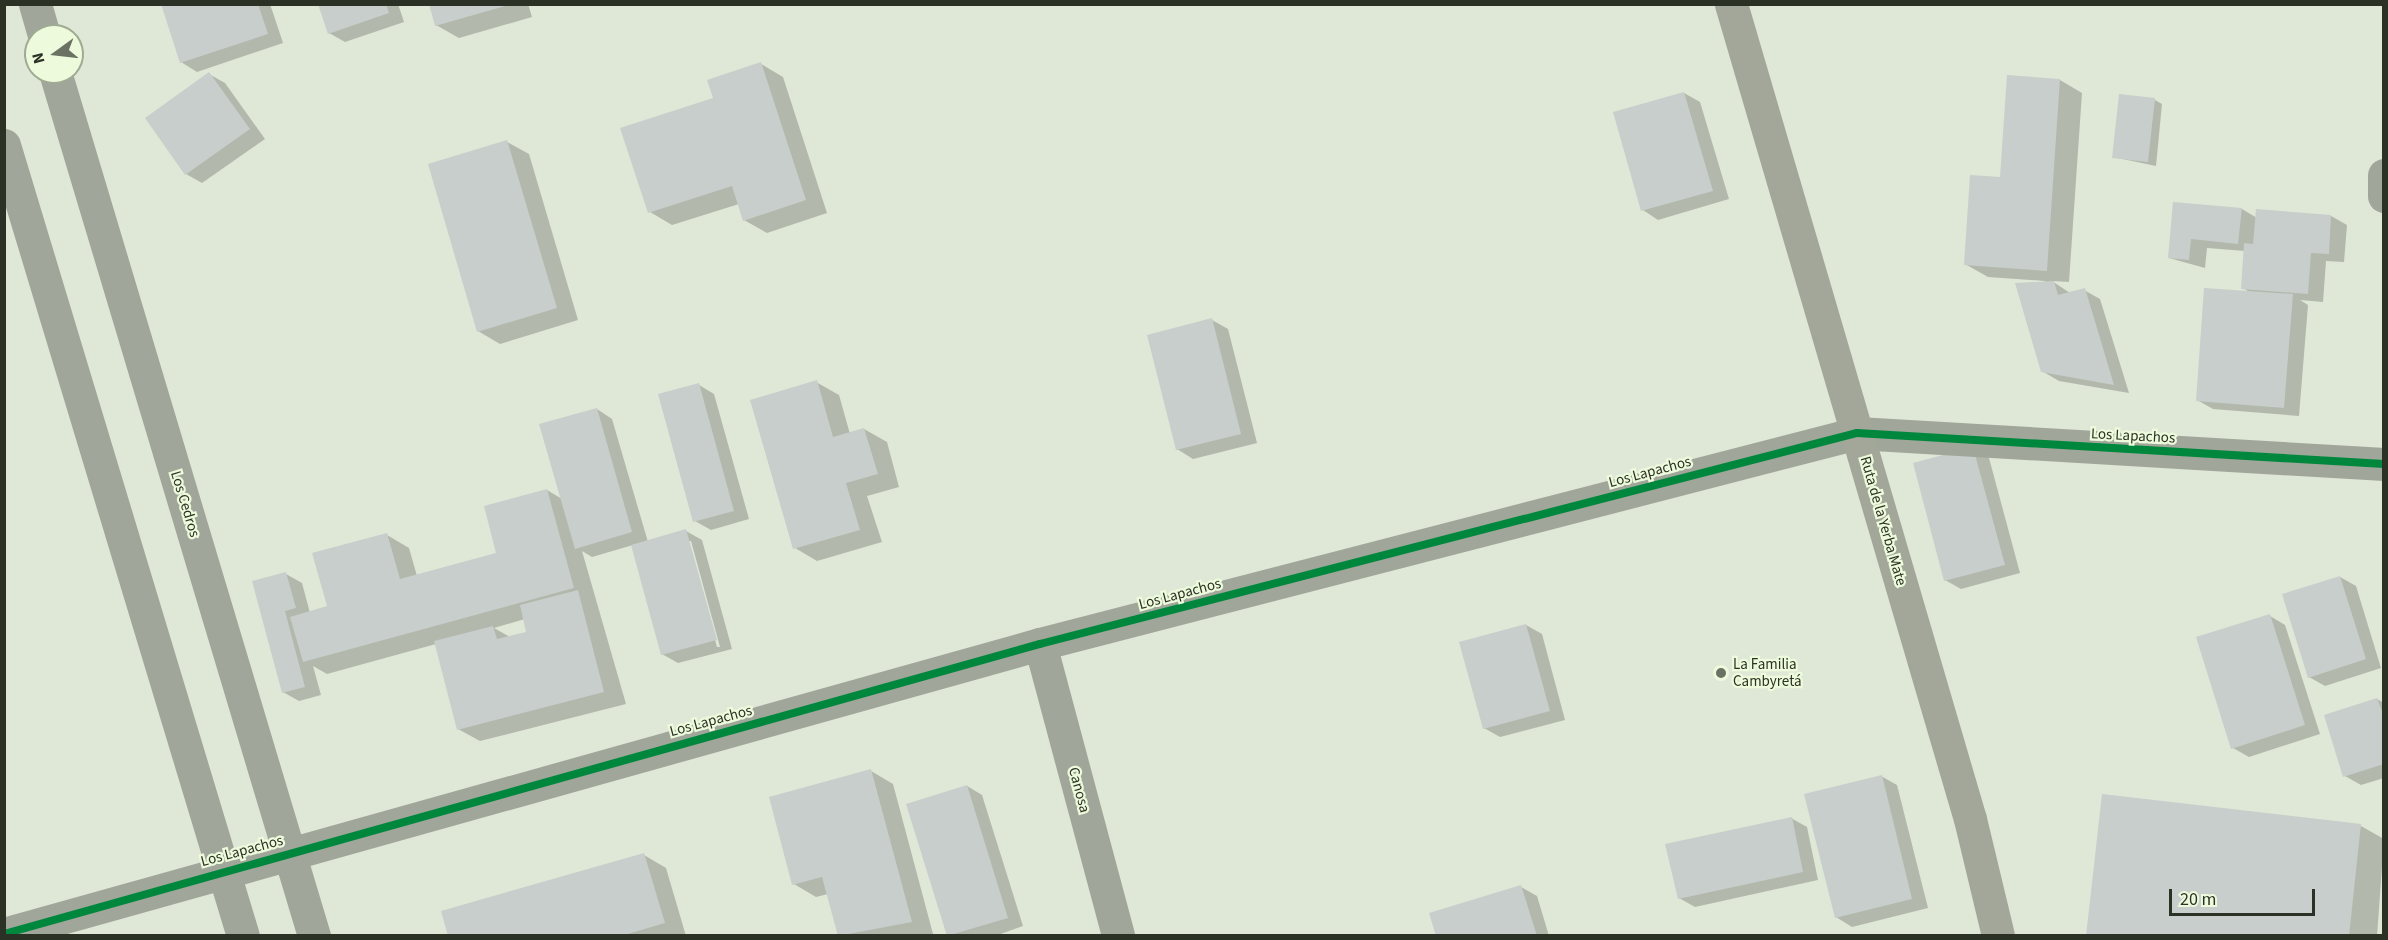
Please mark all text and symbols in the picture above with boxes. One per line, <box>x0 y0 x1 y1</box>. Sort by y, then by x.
north arrow <box>24 24 84 84</box>
text: N <box>27 50 51 66</box>
street label: Los Lapachos <box>2090 425 2176 447</box>
street label: Los Lapachos <box>1607 452 1693 492</box>
street label: Ruta de la Yerba Mate <box>1856 454 1910 588</box>
street label: Los Cedros <box>166 469 204 539</box>
street label: Los Lapachos <box>1137 574 1223 614</box>
place label: La Familia Cambyretá <box>1733 655 1801 690</box>
marker: La Familia Cambyretá <box>1714 666 1728 680</box>
street label: Los Lapachos <box>668 701 754 741</box>
street label: Canosa <box>1064 765 1094 815</box>
street label: Los Lapachos <box>199 831 285 871</box>
scale bar <box>2172 877 2318 915</box>
text: 20 m <box>2180 887 2216 912</box>

